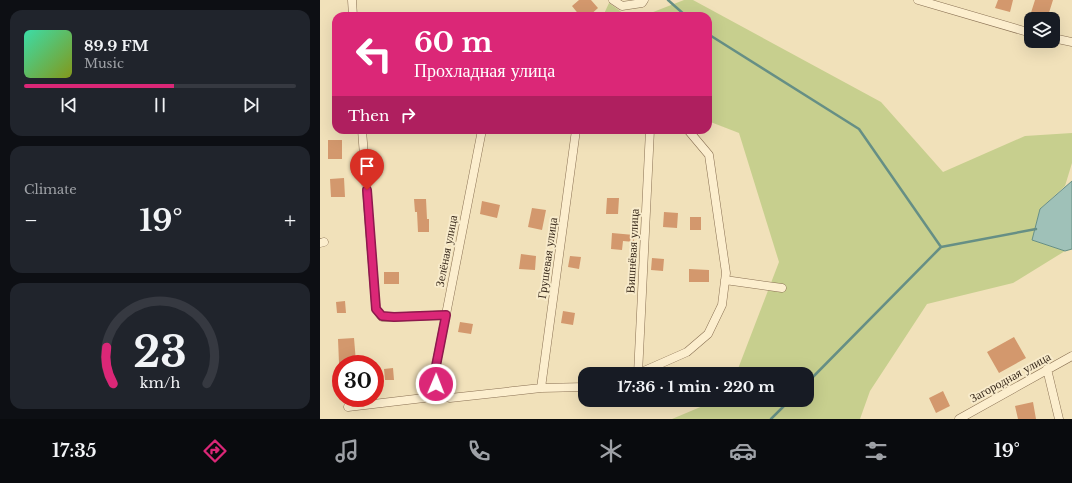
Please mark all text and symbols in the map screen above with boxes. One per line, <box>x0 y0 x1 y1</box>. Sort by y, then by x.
map controls <box>1024 12 1060 48</box>
button: layers <box>1024 12 1060 48</box>
text: 60 m <box>414 25 492 60</box>
icon: left <box>348 28 400 80</box>
text: 89.9 FM <box>84 36 149 55</box>
text: Music <box>84 55 124 72</box>
text: Прохладная улица <box>414 60 555 82</box>
icon: previous <box>58 94 80 116</box>
icon: pause <box>149 94 171 116</box>
icon: next <box>240 94 262 116</box>
icon: right <box>397 104 419 126</box>
text: Then <box>348 106 389 125</box>
pin <box>350 149 384 190</box>
icon: arrive <box>356 155 378 177</box>
text: Climate <box>24 181 77 198</box>
text: 19° <box>139 202 183 239</box>
text: − <box>24 207 38 234</box>
text: + <box>284 207 296 234</box>
street label: Вишнёвая улица <box>622 208 642 294</box>
street label: Зелёная улица <box>432 213 460 288</box>
street label: Грушевая улица <box>534 216 560 300</box>
text: 23 <box>133 327 187 378</box>
street label: Загородная улица <box>967 348 1054 405</box>
speed limit sign: 30 <box>332 355 384 407</box>
position arrow <box>415 363 457 405</box>
text: km/h <box>140 373 180 391</box>
text: 17:36 · 1 min · 220 m <box>617 377 775 396</box>
icon: directions <box>201 437 229 465</box>
icon: music <box>333 437 361 465</box>
icon: phone <box>465 437 493 465</box>
icon: climate <box>597 437 625 465</box>
icon: car <box>729 437 757 465</box>
icon: filters <box>862 437 890 465</box>
text: 17:35 <box>52 440 97 462</box>
text: 19° <box>994 440 1020 462</box>

